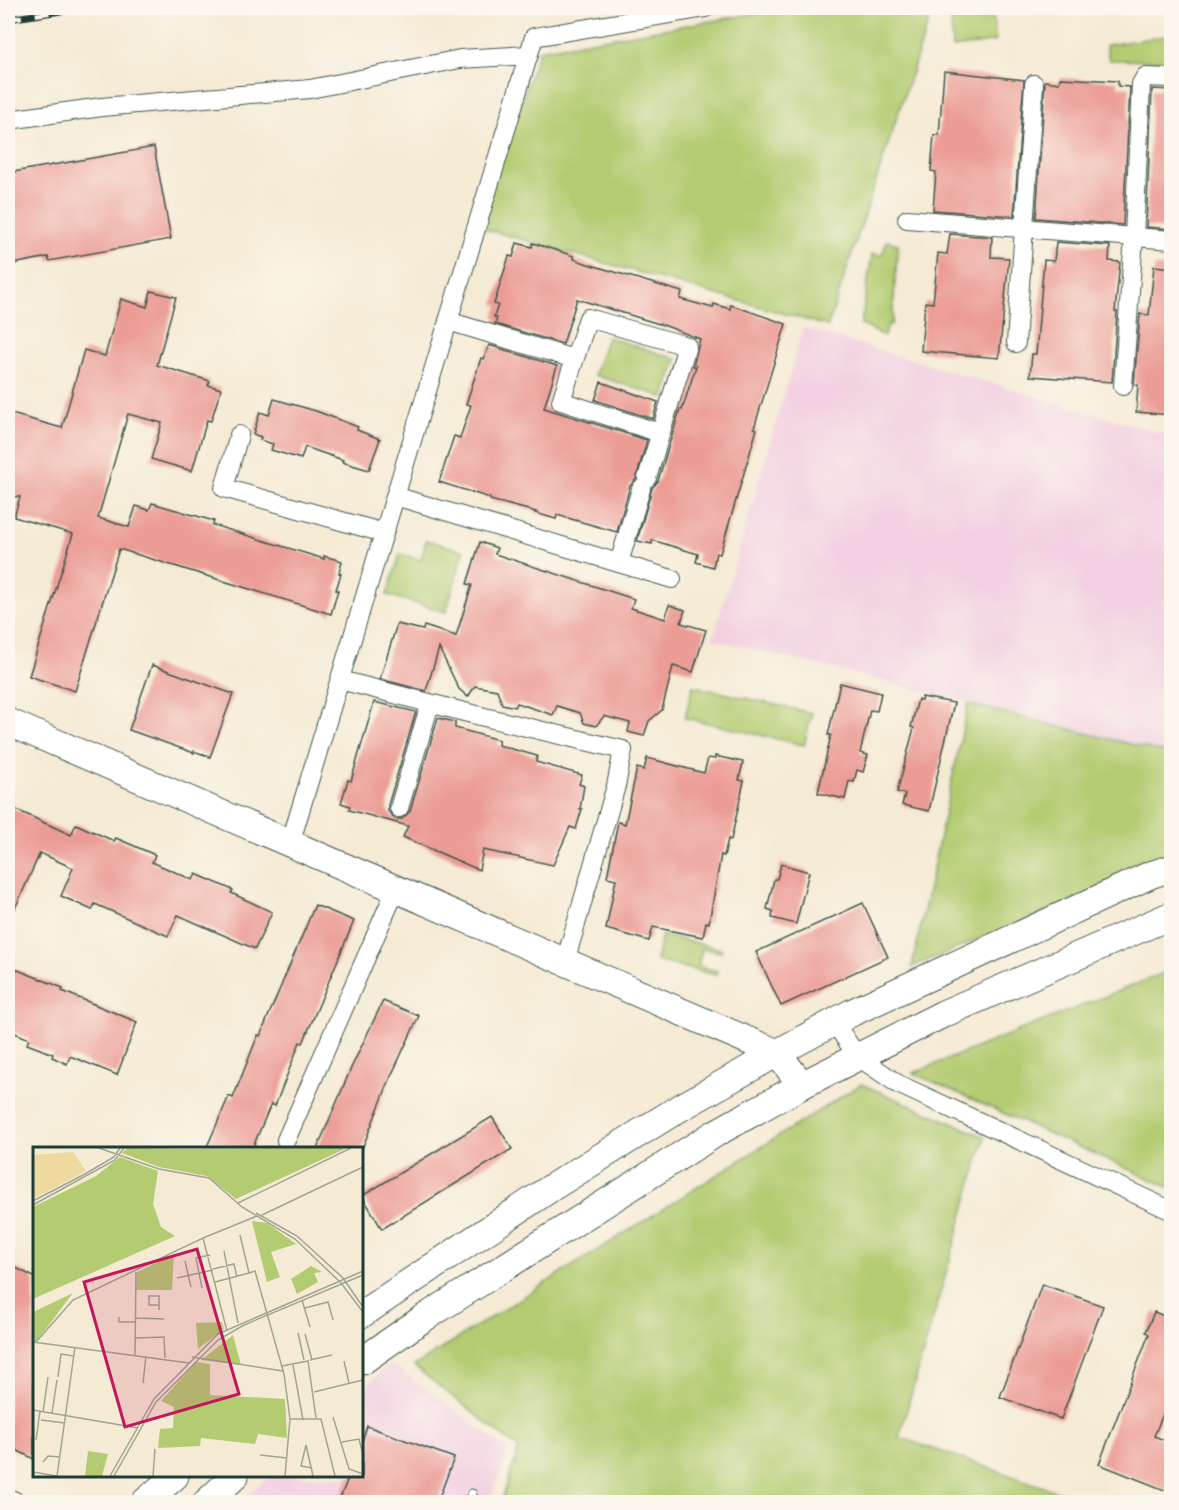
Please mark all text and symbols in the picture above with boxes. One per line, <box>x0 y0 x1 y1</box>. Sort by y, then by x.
inset map <box>33 1147 363 1477</box>

